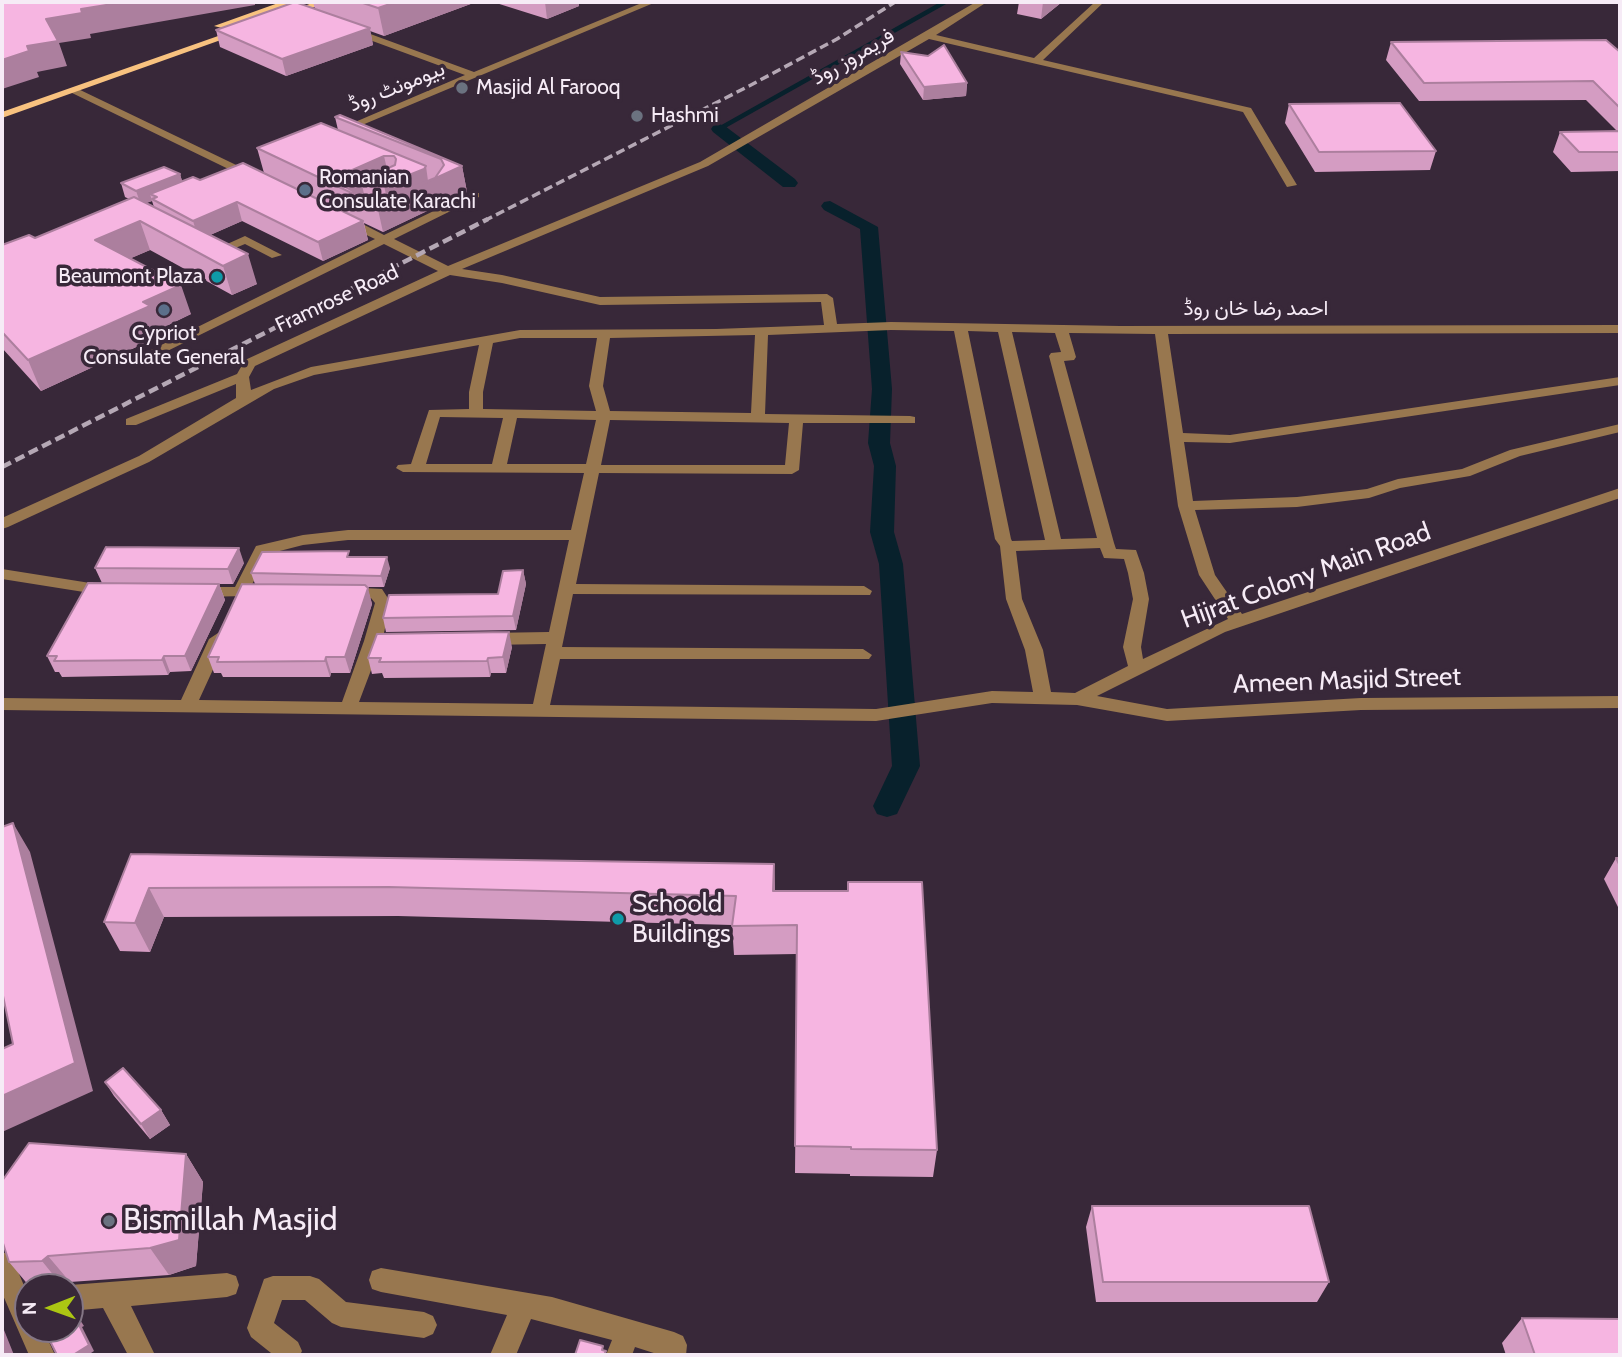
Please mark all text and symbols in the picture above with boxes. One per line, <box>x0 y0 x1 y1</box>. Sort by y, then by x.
street label: فریمروز روڈ <box>807 23 899 91</box>
street label: بیومونٹ روڈ <box>345 56 449 118</box>
place label: Masjid Al Farooq <box>476 75 620 101</box>
marker: Masjid Al Farooq <box>454 80 470 96</box>
place label: Hashmi <box>651 103 719 129</box>
marker: Hashmi <box>629 108 645 124</box>
place label: Romanian Consulate Karachi <box>319 165 476 215</box>
marker: Romanian Consulate Karachi <box>297 182 313 198</box>
street label: Framrose Road <box>272 260 402 338</box>
place label: Beaumont Plaza <box>58 264 203 290</box>
marker: Beaumont Plaza <box>209 269 225 285</box>
street label: احمد رضا خان روڈ <box>1184 296 1328 322</box>
marker: Cypriot Consulate General <box>156 302 172 318</box>
place label: Cypriot Consulate General <box>83 321 245 371</box>
street label: Hijrat Colony Main Road <box>1177 516 1435 636</box>
street label: Ameen Masjid Street <box>1232 661 1462 701</box>
place label: Schoold Buildings <box>632 888 731 950</box>
marker: Schoold Buildings <box>610 911 626 927</box>
place label: Bismillah Masjid <box>123 1202 338 1240</box>
marker: Bismillah Masjid <box>101 1213 117 1229</box>
north arrow <box>14 1273 84 1343</box>
text: N <box>18 1301 41 1315</box>

